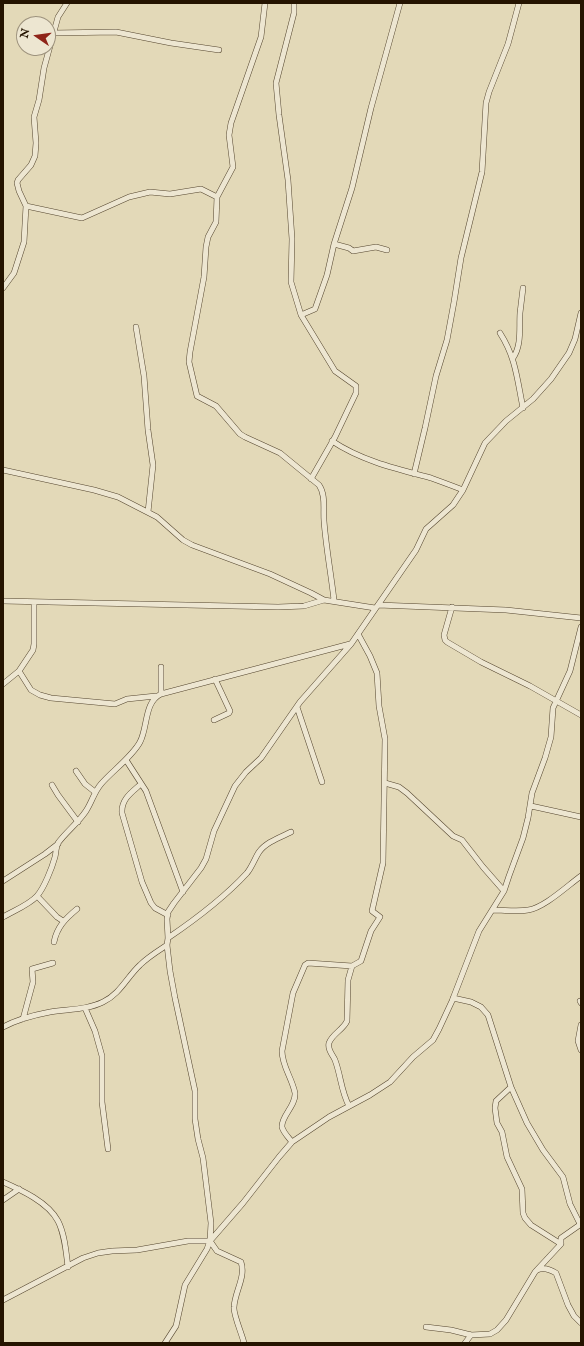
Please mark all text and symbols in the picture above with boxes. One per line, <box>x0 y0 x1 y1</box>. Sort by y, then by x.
north arrow <box>16 16 56 56</box>
text: N <box>17 27 33 40</box>

